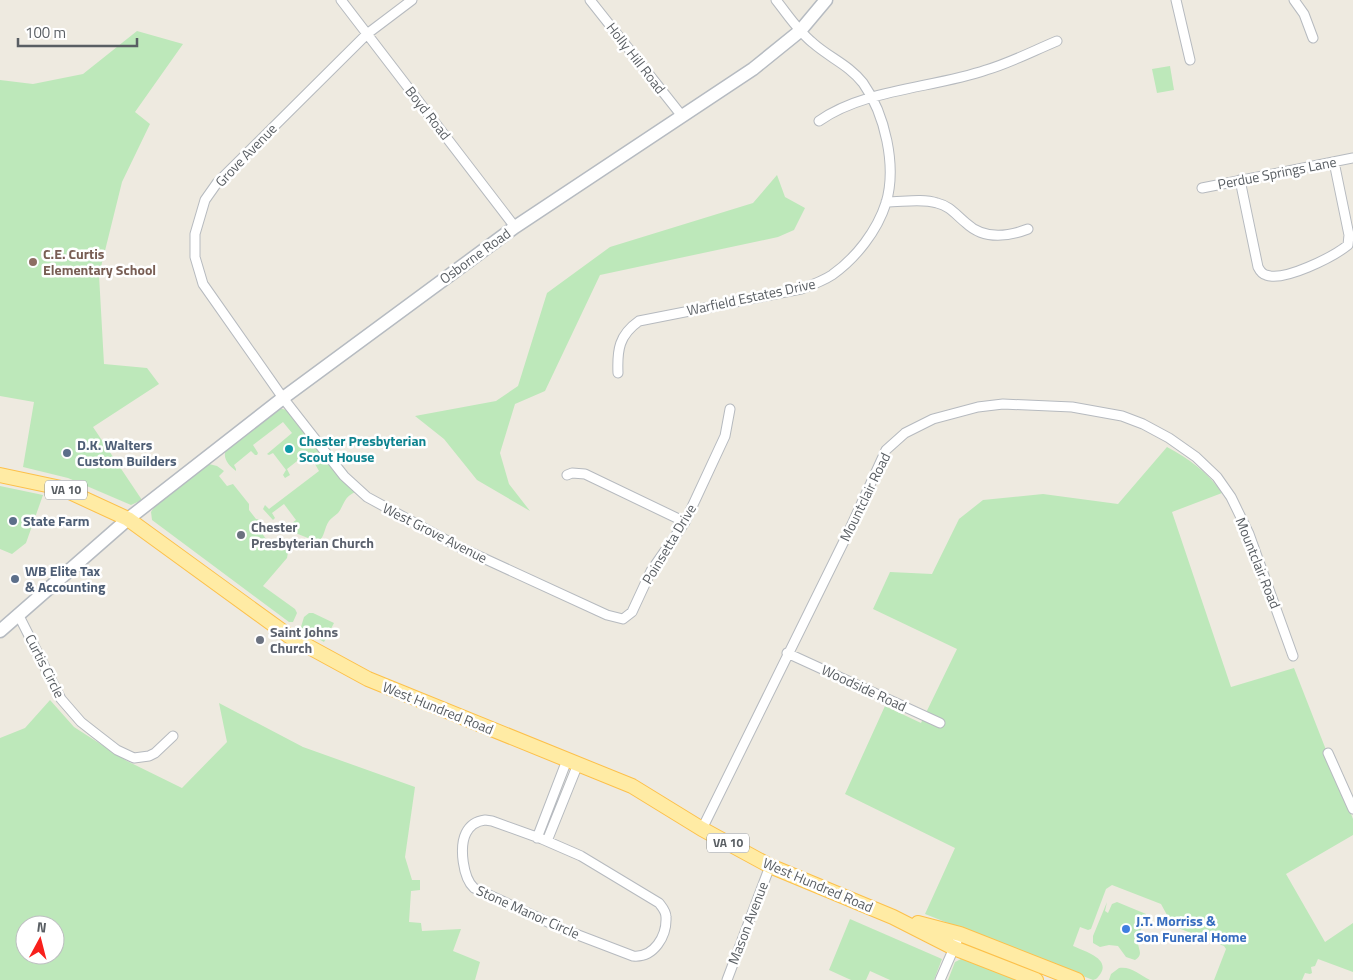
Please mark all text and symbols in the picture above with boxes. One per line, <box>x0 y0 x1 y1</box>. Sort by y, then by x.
scale bar <box>18 15 136 47</box>
street label: Holly Hill Road <box>602 18 671 98</box>
text: 100 m <box>25 21 66 44</box>
street label: Boyd Road <box>401 81 456 144</box>
street label: Grove Avenue <box>210 118 281 191</box>
street label: Perdue Springs Lane <box>1216 151 1338 194</box>
street label: Osborne Road <box>435 223 515 289</box>
place label: C.E. Curtis Elementary School <box>43 243 156 280</box>
marker: C.E. Curtis Elementary School <box>27 256 39 268</box>
street label: Warfield Estates Drive <box>685 273 817 320</box>
place label: Chester Presbyterian Scout House <box>299 430 426 467</box>
place label: D.K. Walters Custom Builders <box>77 434 177 471</box>
marker: Chester Presbyterian Scout House <box>283 443 295 455</box>
marker: D.K. Walters Custom Builders <box>61 447 73 459</box>
street label: Mountclair Road <box>834 449 895 545</box>
road number: VA 10 <box>45 480 87 500</box>
street label: West Grove Avenue <box>379 497 491 568</box>
street label: Poinsetta Drive <box>636 500 701 588</box>
place label: State Farm <box>23 510 89 531</box>
street label: Mountclair Road <box>1231 514 1286 612</box>
marker: State Farm <box>7 515 19 527</box>
place label: Chester Presbyterian Church <box>251 516 374 553</box>
marker: Chester Presbyterian Church <box>235 529 247 541</box>
place label: WB Elite Tax & Accounting <box>25 560 106 597</box>
marker: WB Elite Tax & Accounting <box>9 573 21 585</box>
place label: Saint Johns Church <box>270 621 338 658</box>
street label: Curtis Circle <box>20 630 70 701</box>
marker: Saint Johns Church <box>254 634 266 646</box>
street label: Woodside Road <box>818 659 910 716</box>
street label: West Hundred Road <box>380 676 497 739</box>
road number: VA 10 <box>707 834 749 852</box>
street label: West Hundred Road <box>760 852 877 917</box>
street label: Mason Avenue <box>722 878 773 967</box>
street label: Stone Manor Circle <box>473 879 583 944</box>
place label: J.T. Morriss & Son Funeral Home <box>1136 910 1247 947</box>
north arrow <box>15 915 65 965</box>
text: N <box>36 916 48 938</box>
marker: J.T. Morriss & Son Funeral Home <box>1120 923 1132 935</box>

